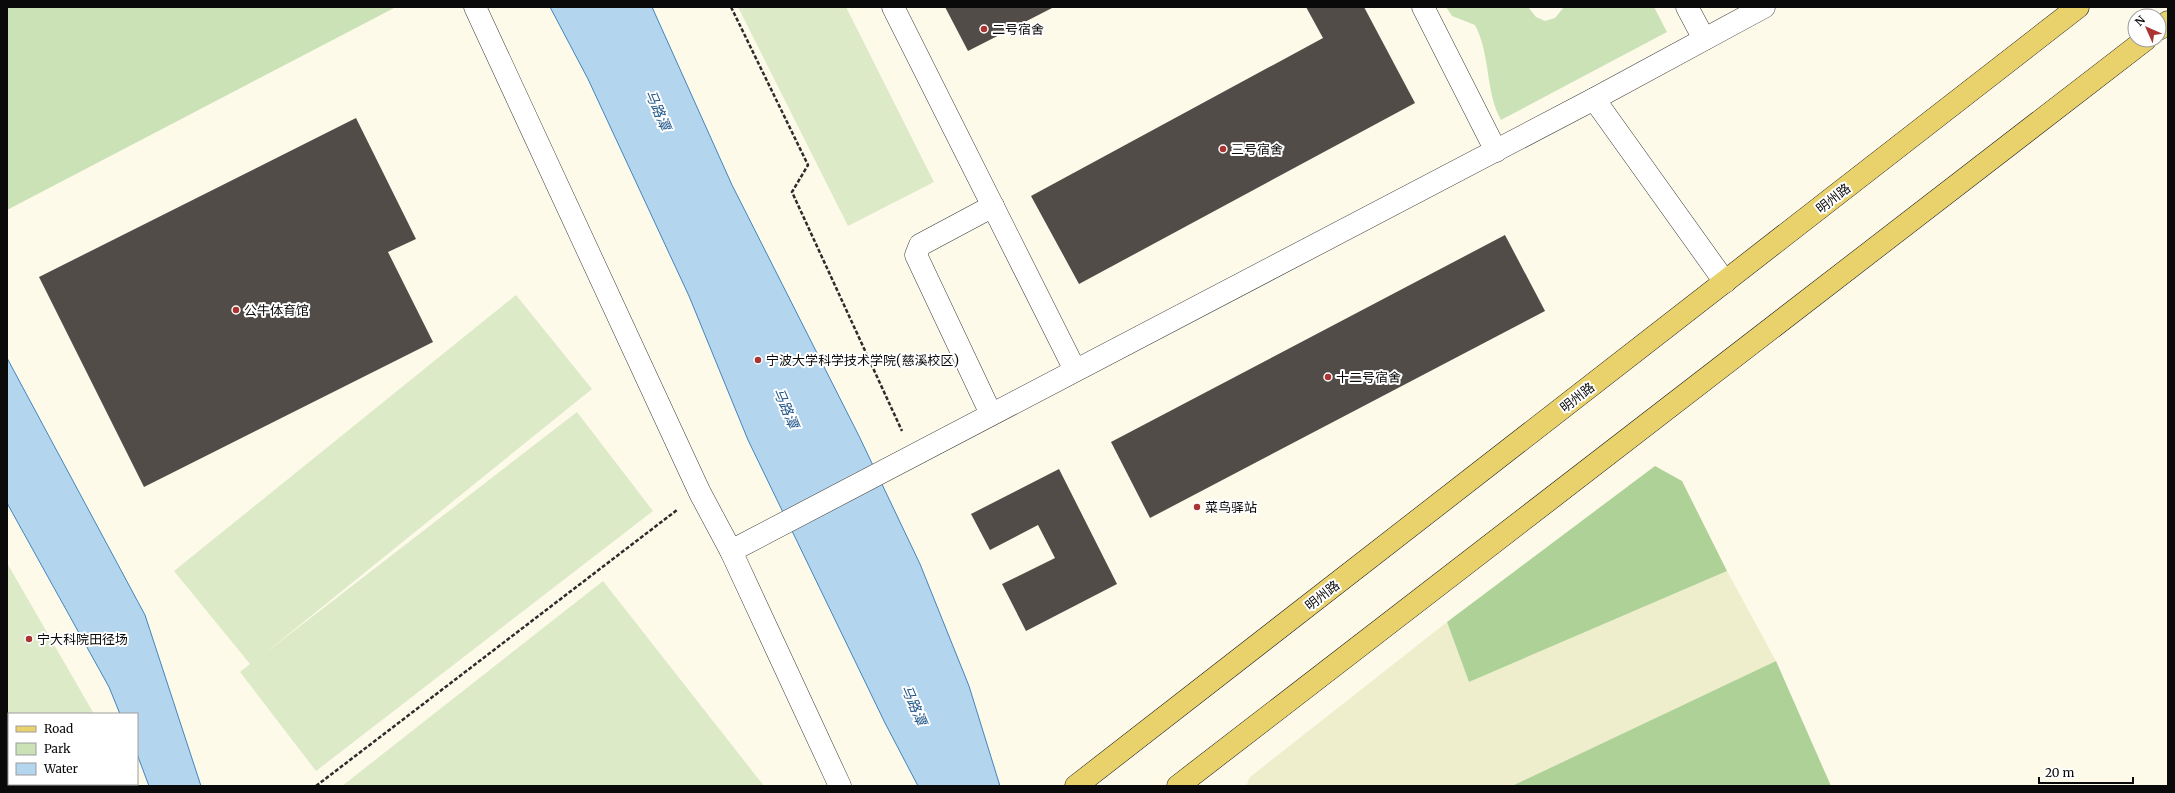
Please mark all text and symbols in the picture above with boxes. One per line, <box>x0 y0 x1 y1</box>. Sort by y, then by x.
north arrow <box>2127 8 2167 48</box>
text: N <box>2132 13 2148 29</box>
place label: 二号宿舍 <box>992 21 1044 38</box>
marker: 二号宿舍 <box>979 24 989 34</box>
water label: 马路潭 <box>642 87 676 136</box>
place label: 三号宿舍 <box>1231 141 1283 158</box>
marker: 三号宿舍 <box>1218 144 1228 154</box>
street label: 明州路 <box>1813 180 1854 217</box>
place label: 公牛体育馆 <box>244 302 309 319</box>
marker: 公牛体育馆 <box>231 305 241 315</box>
place label: 宁波大学科学技术学院(慈溪校区) <box>766 352 959 369</box>
marker: 宁波大学科学技术学院(慈溪校区) <box>753 355 763 365</box>
place label: 十二号宿舍 <box>1336 369 1401 386</box>
marker: 十二号宿舍 <box>1323 372 1333 382</box>
street label: 明州路 <box>1557 379 1598 416</box>
water label: 马路潭 <box>770 385 804 434</box>
place label: 菜鸟驿站 <box>1205 499 1257 516</box>
marker: 菜鸟驿站 <box>1192 502 1202 512</box>
street label: 明州路 <box>1302 577 1343 614</box>
place label: 宁大科院田径场 <box>37 631 128 648</box>
marker: 宁大科院田径场 <box>24 634 34 644</box>
water label: 马路潭 <box>898 682 932 731</box>
legend <box>8 713 138 785</box>
text: Road <box>44 721 73 736</box>
text: Park <box>44 741 71 756</box>
scale bar <box>2039 759 2133 785</box>
text: Water <box>43 761 79 776</box>
text: 20 m <box>2045 765 2074 780</box>

